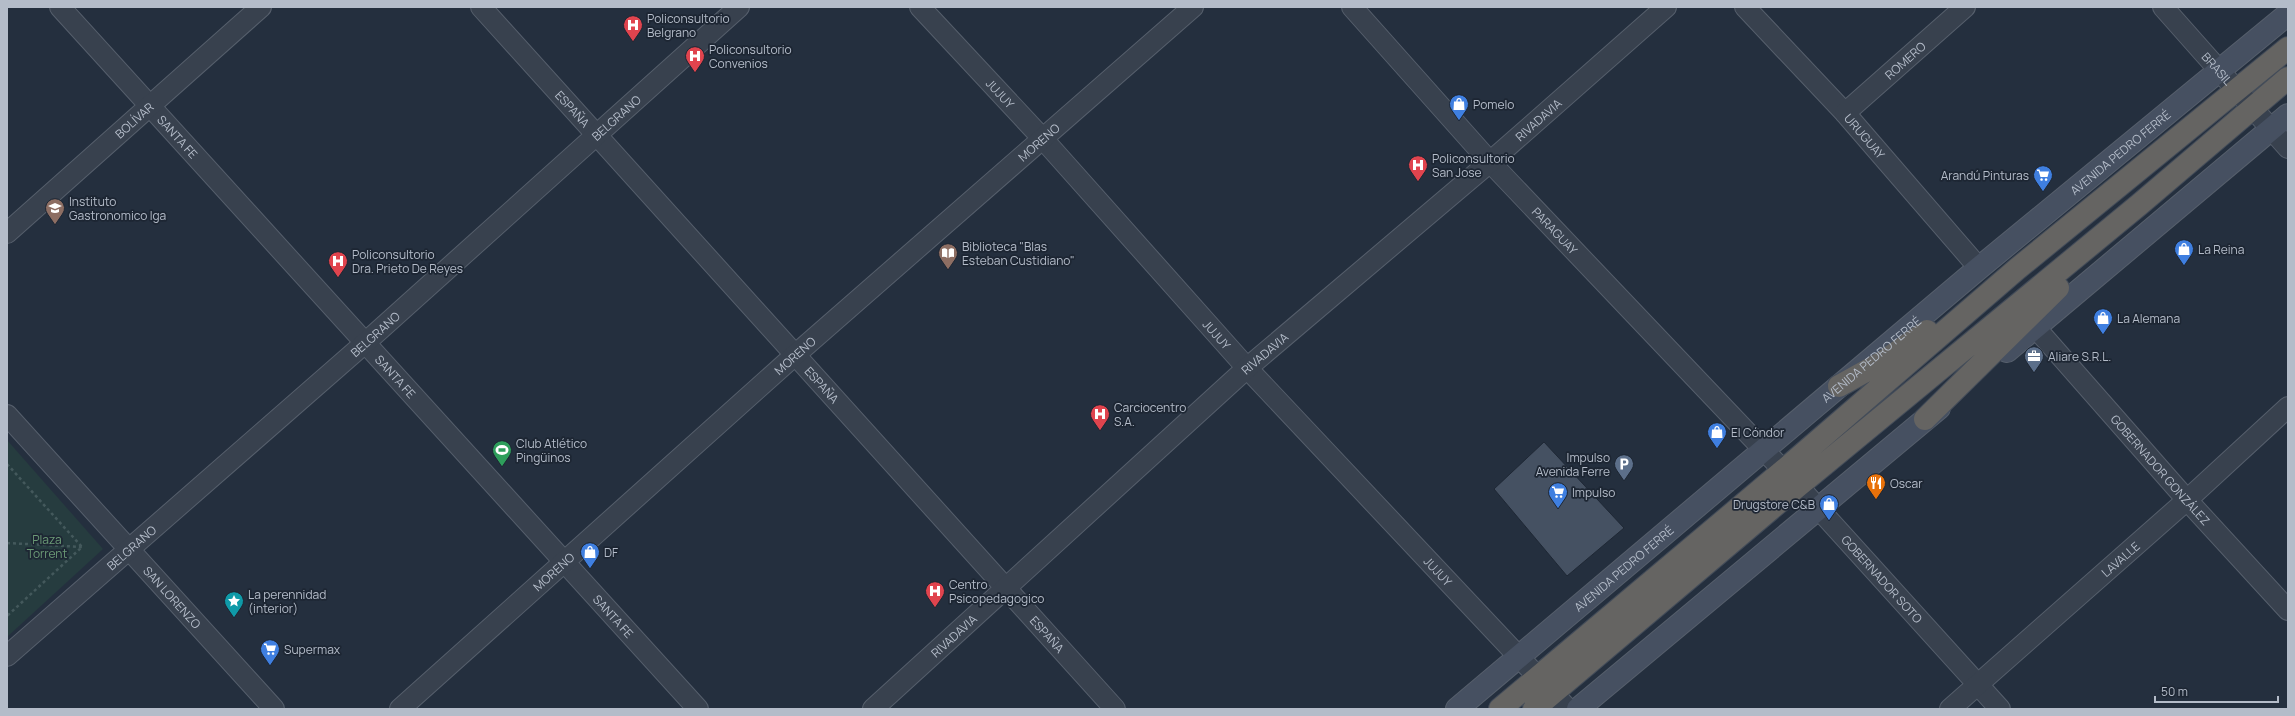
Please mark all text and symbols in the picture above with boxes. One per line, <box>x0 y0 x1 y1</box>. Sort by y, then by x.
place label: Policonsultorio Belgrano <box>647 10 730 41</box>
hospital icon: Policonsultorio Belgrano <box>622 14 644 42</box>
street label: ROMERO <box>1881 37 1929 83</box>
place label: Policonsultorio Convenios <box>709 41 792 72</box>
hospital icon: Policonsultorio Convenios <box>684 45 706 73</box>
street label: BRASIL <box>2198 48 2237 88</box>
street label: JUJUY <box>982 75 1019 112</box>
street label: ESPAÑA <box>552 87 594 131</box>
street label: BELGRANO <box>588 91 645 144</box>
shop icon: Pomelo <box>1448 93 1470 121</box>
street label: RIVADAVIA <box>1511 94 1565 145</box>
place label: Pomelo <box>1473 96 1514 113</box>
street label: BOLÍVAR <box>111 98 157 142</box>
street label: AVENIDA PEDRO FERRÉ <box>2066 106 2174 198</box>
street label: URUGUAY <box>1841 110 1889 162</box>
street label: SANTA FE <box>154 111 202 162</box>
street label: MORENO <box>1014 119 1063 165</box>
place label: Policonsultorio San Jose <box>1432 150 1515 181</box>
hospital icon: Policonsultorio San Jose <box>1407 154 1429 182</box>
supermarket icon: Arandú Pinturas <box>2032 164 2054 192</box>
place label: Arandú Pinturas <box>1941 167 2029 184</box>
place label: Instituto Gastronomico Iga <box>69 193 166 224</box>
school or university icon: Instituto Gastronomico Iga <box>44 197 66 225</box>
street label: PARAGUAY <box>1528 203 1582 258</box>
place label: Biblioteca "Blas Esteban Custidiano" <box>962 238 1075 269</box>
shop icon: La Reina <box>2173 238 2195 266</box>
place label: La Reina <box>2198 241 2244 258</box>
library icon: Biblioteca "Blas Esteban Custidiano" <box>937 242 959 270</box>
place label: Policonsultorio Dra. Prieto De Reyes <box>352 246 463 277</box>
hospital icon: Policonsultorio Dra. Prieto De Reyes <box>327 250 349 278</box>
street label: BELGRANO <box>347 307 403 360</box>
shop icon: La Alemana <box>2092 307 2114 335</box>
place label: La Alemana <box>2117 310 2180 327</box>
street label: AVENIDA PEDRO FERRÉ <box>1818 312 1925 406</box>
street label: JUJUY <box>1199 316 1235 353</box>
street label: RIVADAVIA <box>1237 328 1292 378</box>
street label: MORENO <box>770 332 819 378</box>
office icon: Aliare S.R.L. <box>2023 345 2045 373</box>
place label: Aliare S.R.L. <box>2048 348 2111 365</box>
street label: SANTA FE <box>371 351 420 402</box>
street label: ESPAÑA <box>801 363 843 407</box>
place label: Carciocentro S.A. <box>1114 399 1186 430</box>
hospital icon: Carciocentro S.A. <box>1089 403 1111 431</box>
street label: GOBERNADOR GONZÁLEZ <box>2107 411 2214 528</box>
shop icon: El Cóndor <box>1706 421 1728 449</box>
place label: El Cóndor <box>1731 424 1785 441</box>
place label: Club Atlético Pingüinos <box>516 435 587 466</box>
sports icon: Club Atlético Pingüinos <box>491 439 513 467</box>
place label: Impulso Avenida Ferre <box>1536 449 1610 480</box>
parking icon: Impulso Avenida Ferre <box>1613 453 1635 481</box>
restaurant icon: Oscar <box>1865 472 1887 500</box>
place label: Oscar <box>1890 475 1923 492</box>
supermarket icon: Impulso <box>1547 481 1569 509</box>
place label: Impulso <box>1572 484 1615 501</box>
shop icon: Drugstore C&B <box>1818 493 1840 521</box>
place label: Drugstore C&B <box>1733 496 1815 513</box>
street label: BELGRANO <box>103 521 160 574</box>
street label: AVENIDA PEDRO FERRÉ <box>1570 521 1677 615</box>
park label: Plaza Torrent <box>27 531 67 562</box>
street label: GOBERNADOR SOTO <box>1838 531 1927 627</box>
street label: LAVALLE <box>2097 537 2143 580</box>
shop icon: DF <box>579 541 601 569</box>
place label: DF <box>604 544 618 561</box>
street label: MORENO <box>529 548 578 595</box>
street label: JUJUY <box>1420 553 1456 590</box>
street label: SAN LORENZO <box>140 562 205 632</box>
place label: Centro Psicopedagogico <box>949 576 1044 607</box>
hospital icon: Centro Psicopedagogico <box>924 580 946 608</box>
place label: La perennidad (interior) <box>248 586 326 617</box>
place icon: La perennidad (interior) <box>223 590 245 618</box>
street label: SANTA FE <box>589 591 638 642</box>
street label: RIVADAVIA <box>927 610 981 661</box>
street label: ESPAÑA <box>1026 612 1069 656</box>
supermarket icon: Supermax <box>259 638 281 666</box>
place label: Supermax <box>284 641 341 658</box>
scale bar <box>2155 678 2278 704</box>
text: 50 m <box>2161 683 2188 700</box>

